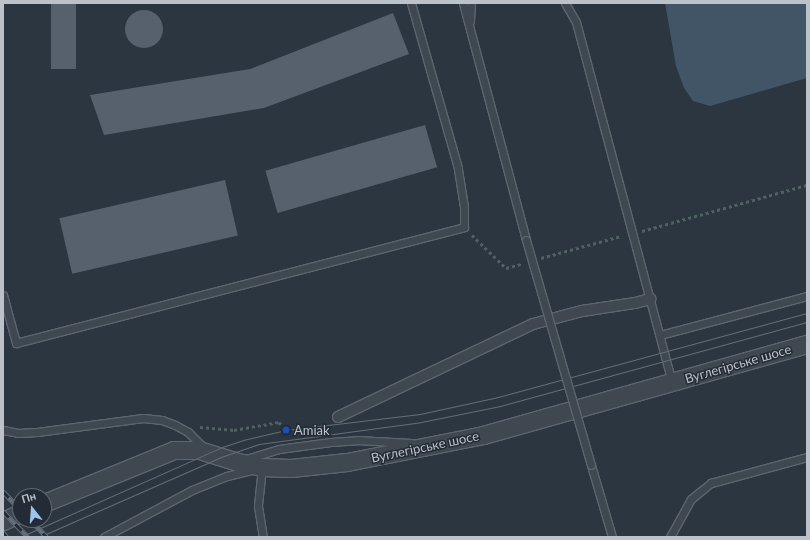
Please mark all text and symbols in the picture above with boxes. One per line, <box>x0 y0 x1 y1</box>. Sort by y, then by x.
street label: Вуглегірське шосе <box>683 341 793 387</box>
place label: Amiak <box>294 422 330 438</box>
marker: Amiak <box>281 425 291 435</box>
street label: Вуглегірське шосе <box>370 428 480 466</box>
north arrow <box>12 488 52 528</box>
text: Пн <box>20 489 37 505</box>

